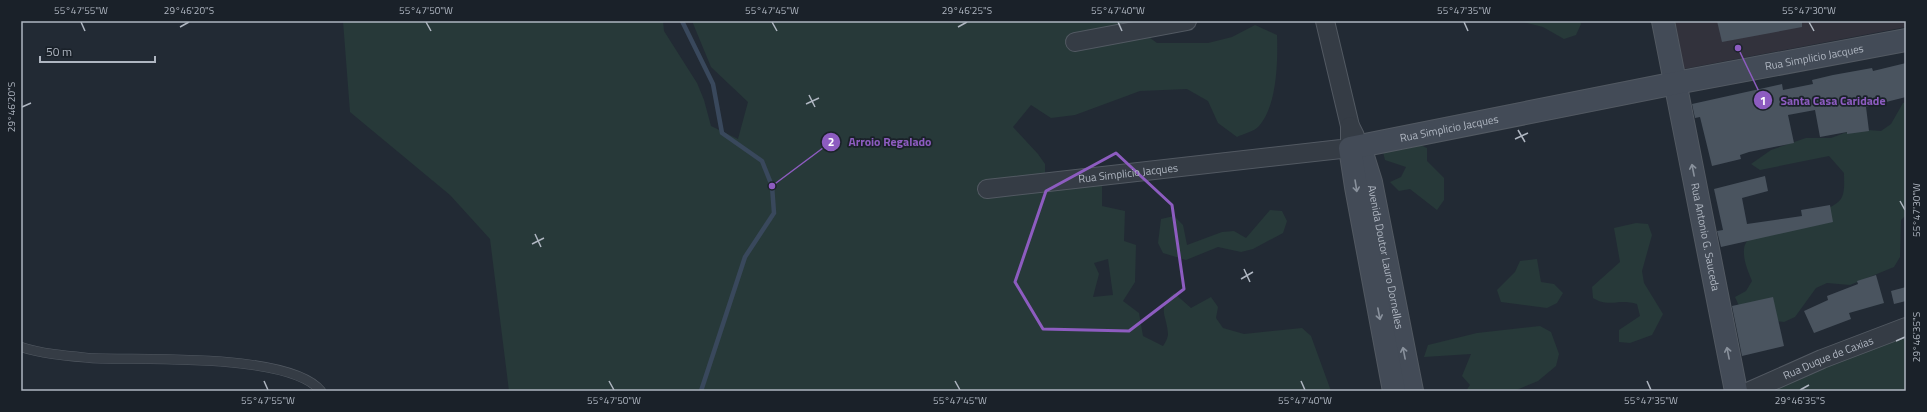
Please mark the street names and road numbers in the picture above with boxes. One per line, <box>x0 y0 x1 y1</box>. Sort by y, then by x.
street label: Rua Simplicio Jacques <box>1764 40 1865 74</box>
street label: Rua Simplicio Jacques <box>1398 111 1500 146</box>
street label: Rua Simplicio Jacques <box>1077 159 1179 187</box>
street label: Rua Antonio G. Sauceda <box>1687 181 1724 293</box>
street label: Avenida Doutor Lauro Dornelles <box>1364 184 1408 330</box>
street label: Rua Duque de Caxias <box>1780 332 1876 383</box>

